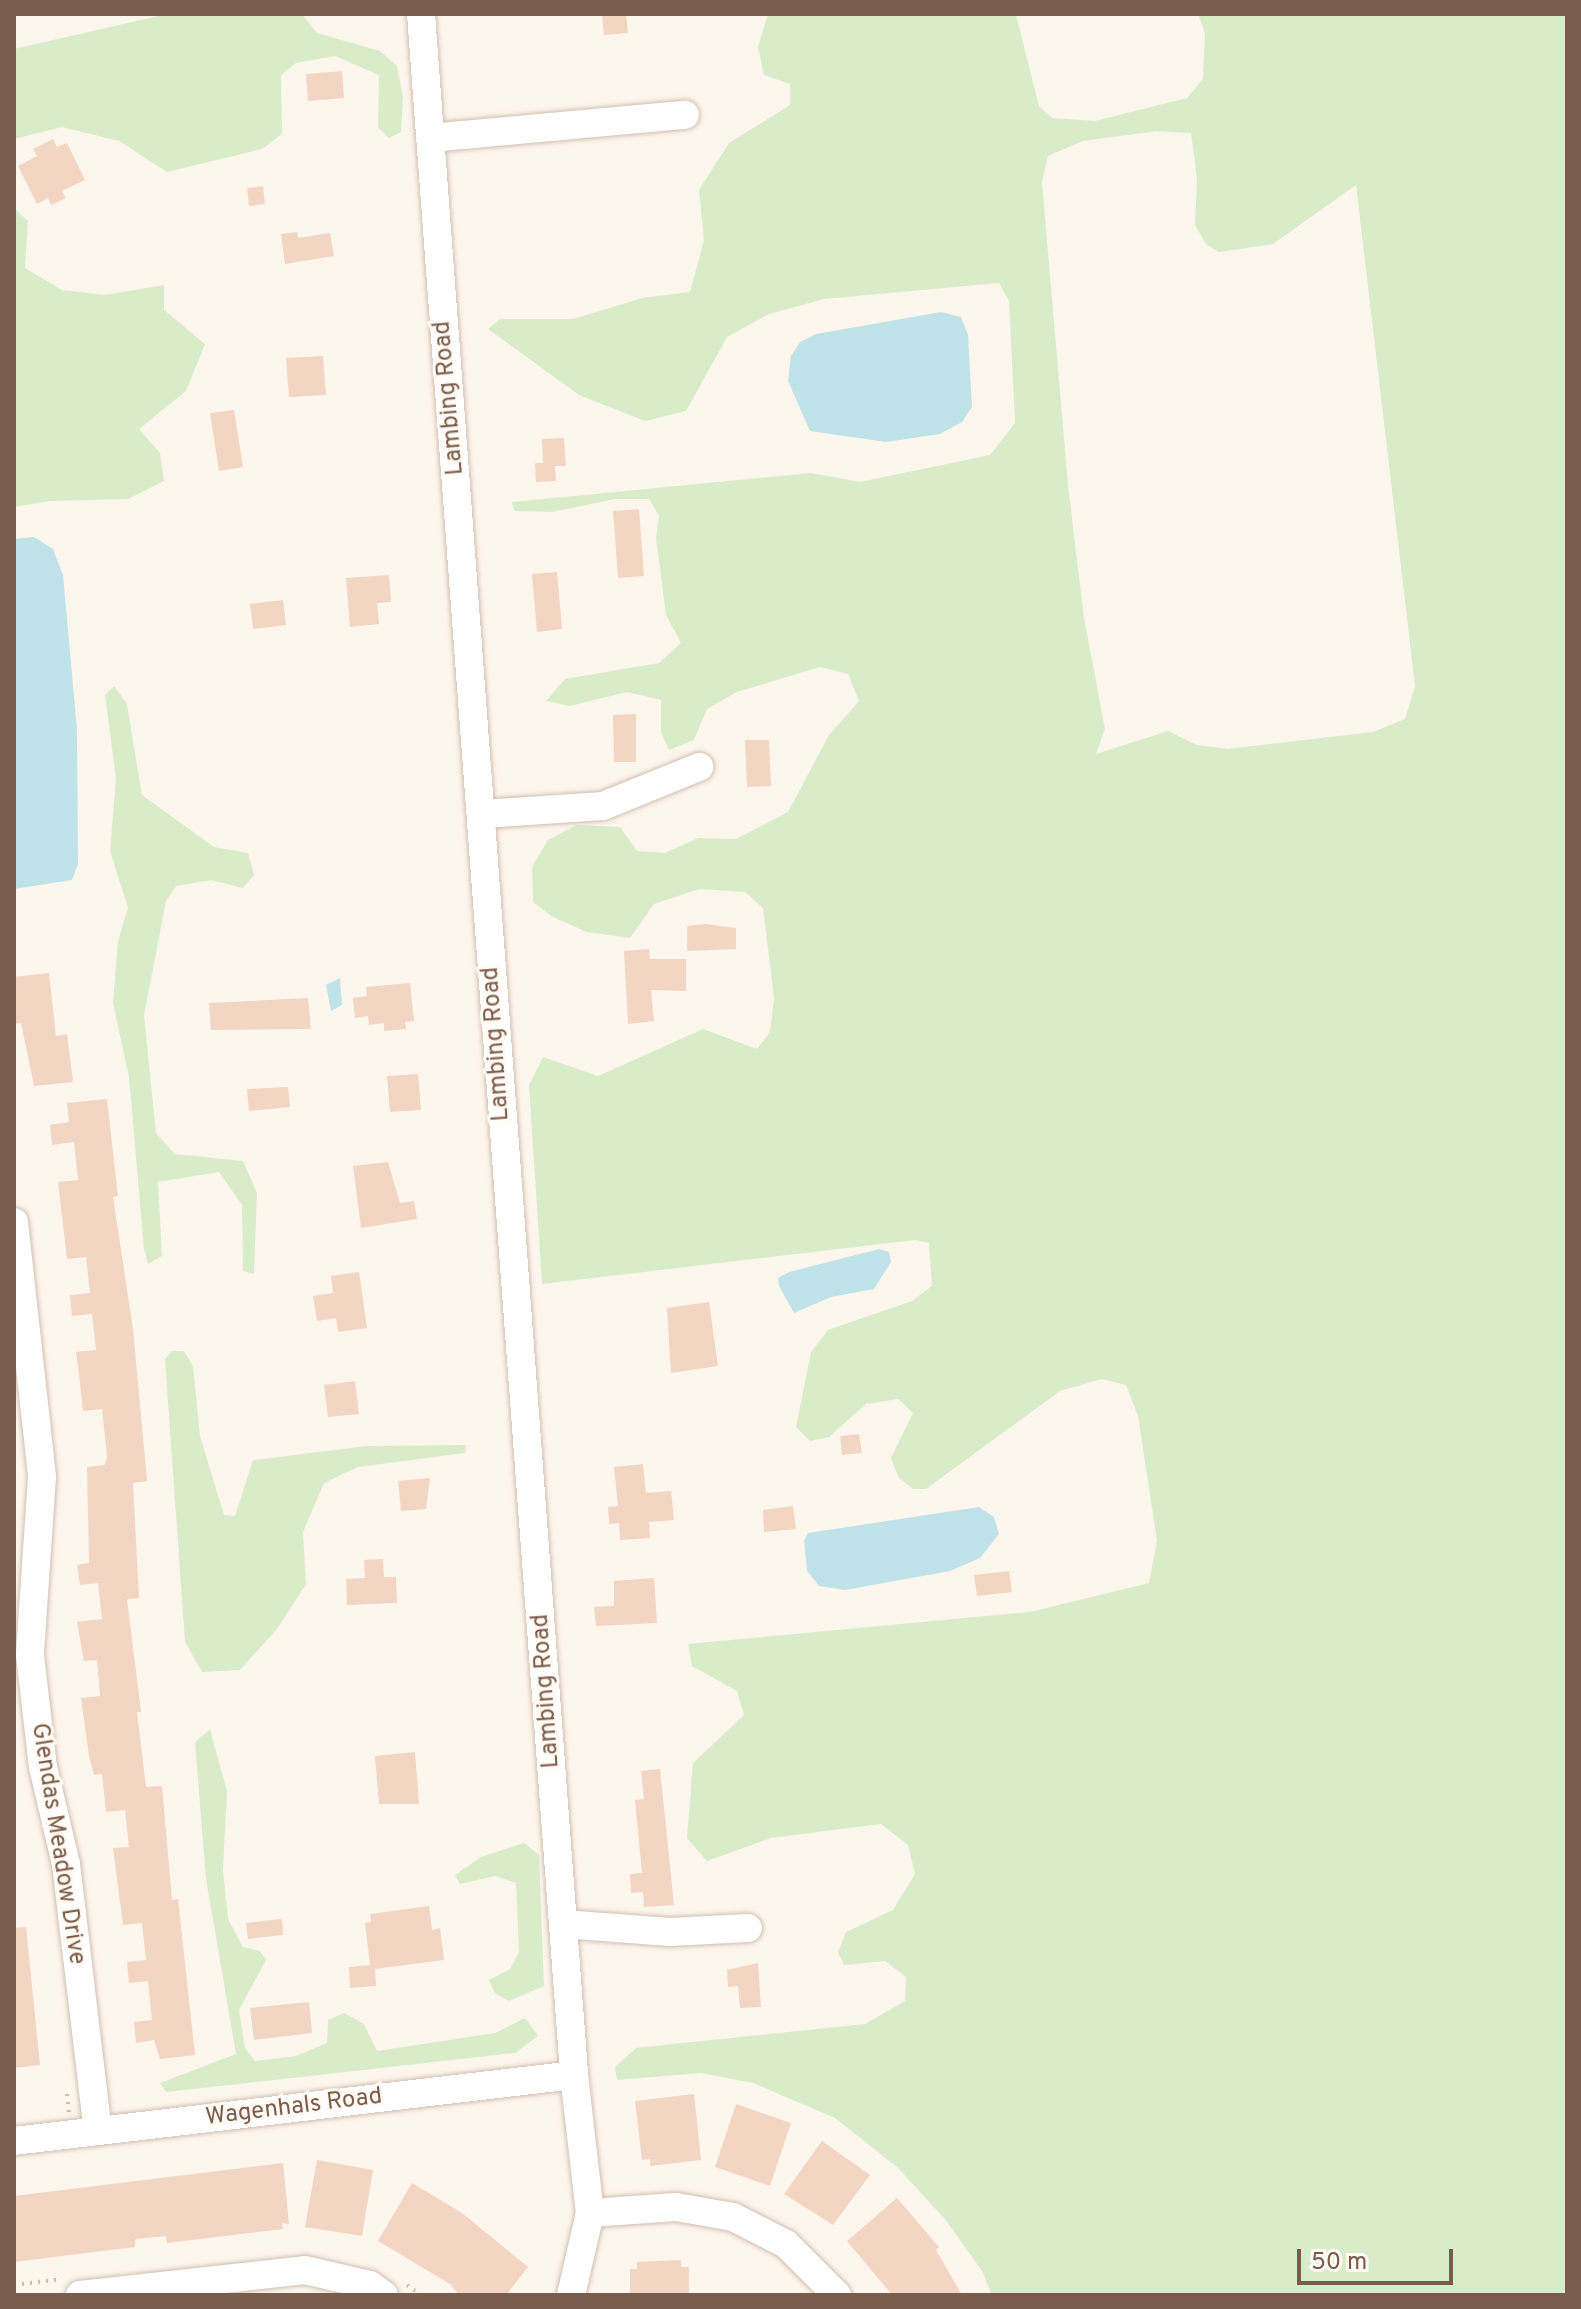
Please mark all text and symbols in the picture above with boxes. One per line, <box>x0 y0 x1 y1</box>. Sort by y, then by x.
street label: Lambing Road <box>429 320 471 476</box>
street label: Lambing Road <box>477 966 517 1122</box>
street label: Lambing Road <box>527 1613 567 1769</box>
street label: Glendas Meadow Drive <box>24 1721 90 1967</box>
street label: Wagenhals Road <box>204 2083 384 2133</box>
scale bar <box>1301 2233 1457 2283</box>
text: 50 m <box>1311 2248 1367 2278</box>

